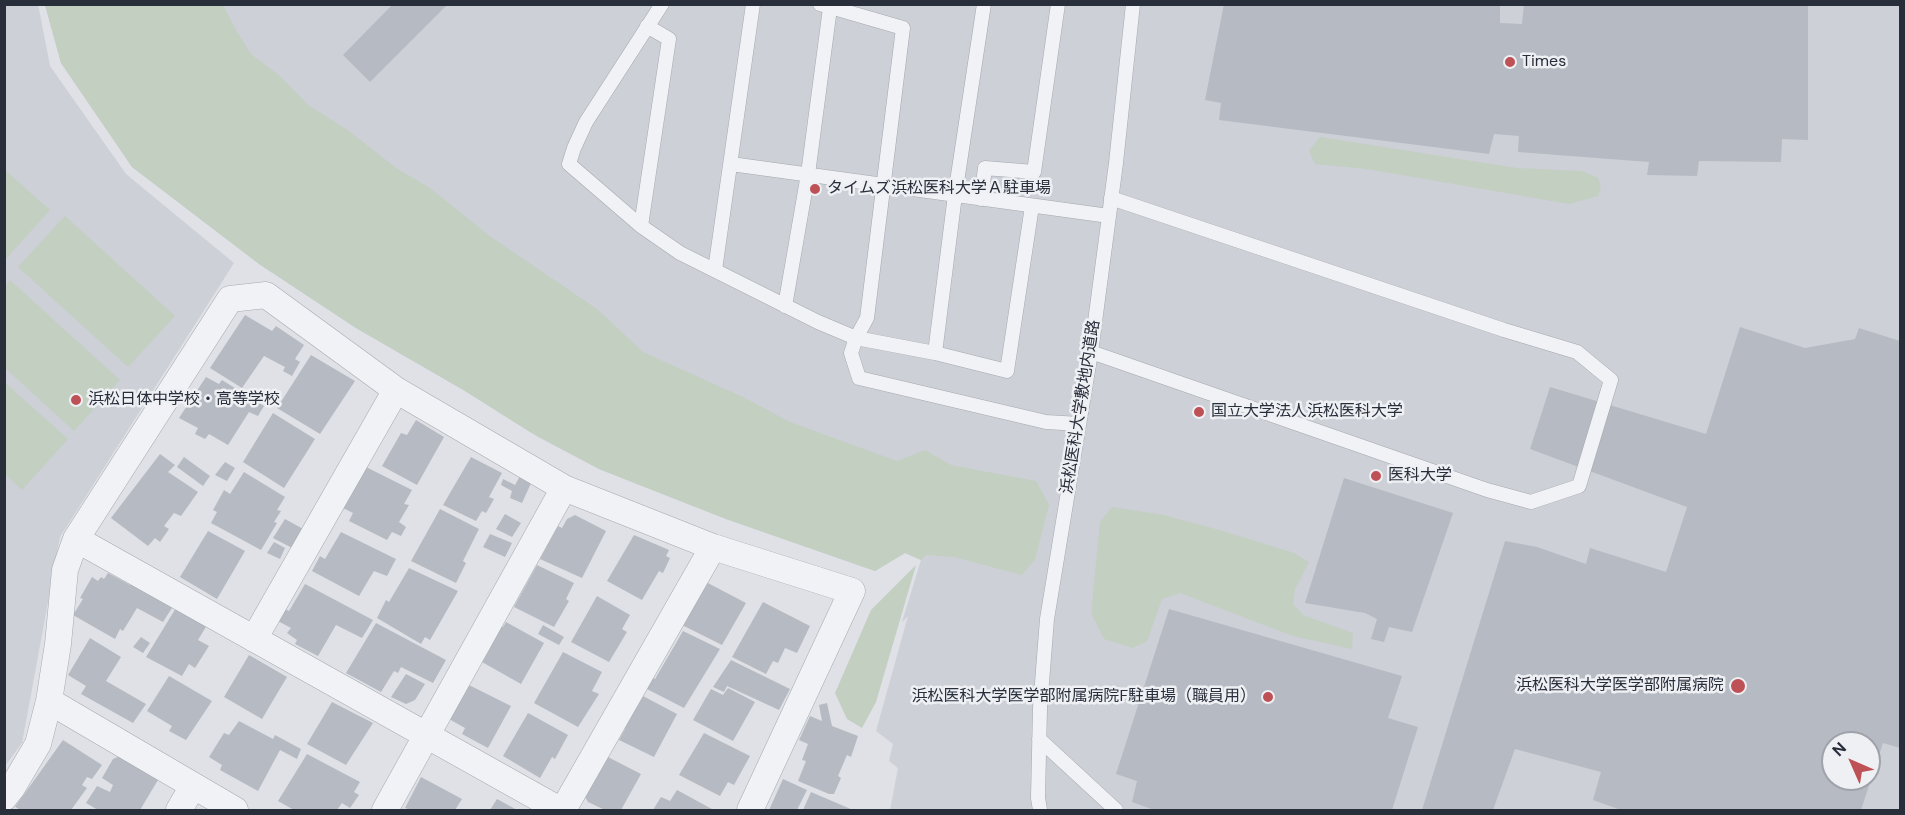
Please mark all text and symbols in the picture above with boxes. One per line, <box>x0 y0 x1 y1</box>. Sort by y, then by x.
place label: Times <box>1522 52 1566 72</box>
marker: Times <box>1503 55 1517 69</box>
place label: タイムズ浜松医科大学Ａ駐車場 <box>827 179 1051 199</box>
marker: タイムズ浜松医科大学Ａ駐車場 <box>808 182 822 196</box>
street label: 浜松医科大学敷地内道路 <box>1058 319 1104 495</box>
place label: 浜松日体中学校・高等学校 <box>88 390 280 410</box>
marker: 浜松日体中学校・高等学校 <box>69 393 83 407</box>
place label: 国立大学法人浜松医科大学 <box>1211 402 1403 422</box>
marker: 国立大学法人浜松医科大学 <box>1192 405 1206 419</box>
place label: 医科大学 <box>1388 466 1452 486</box>
marker: 医科大学 <box>1369 469 1383 483</box>
place label: 浜松医科大学医学部附属病院 <box>1516 676 1724 696</box>
marker: 浜松医科大学医学部附属病院 <box>1729 677 1747 695</box>
place label: 浜松医科大学医学部附属病院F駐車場（職員用） <box>911 687 1256 707</box>
marker: 浜松医科大学医学部附属病院F駐車場（職員用） <box>1261 690 1275 704</box>
north arrow <box>1821 731 1881 791</box>
text: N <box>1828 738 1851 761</box>

